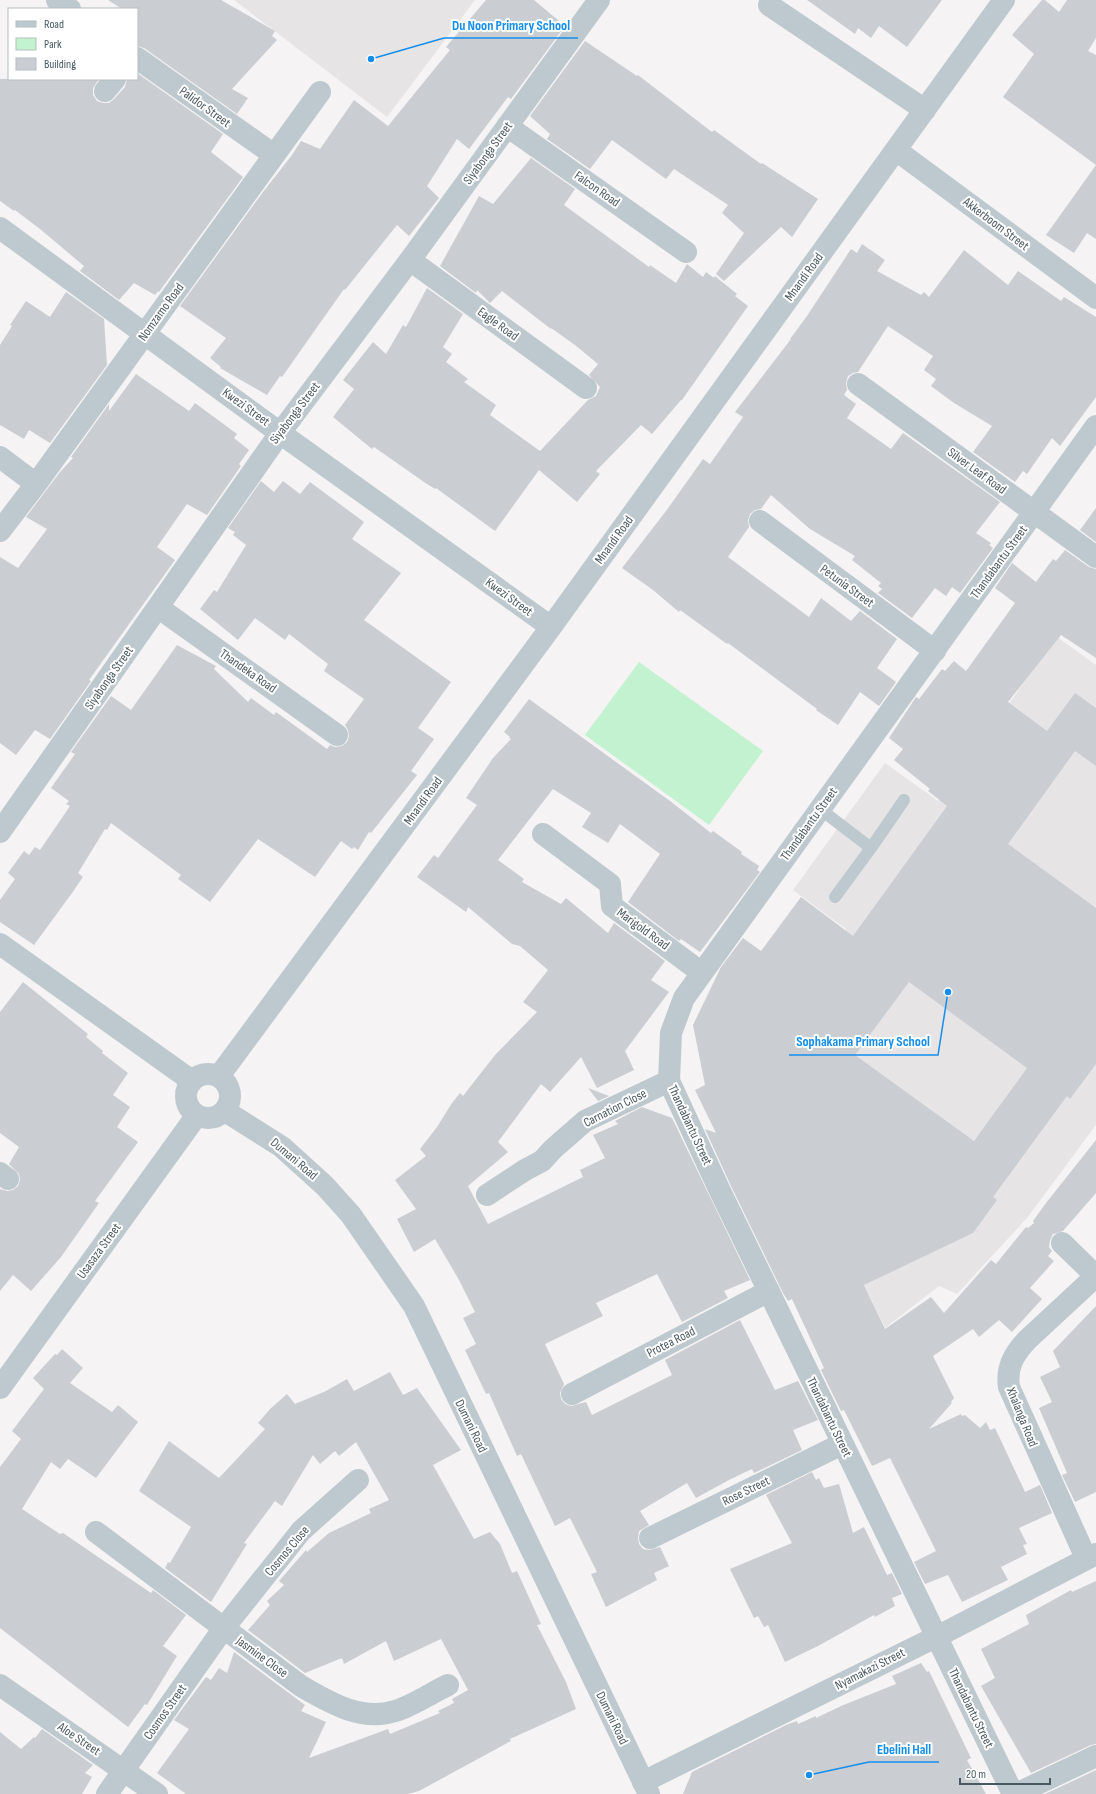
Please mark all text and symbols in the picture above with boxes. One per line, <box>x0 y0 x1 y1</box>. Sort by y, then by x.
legend <box>8 8 138 80</box>
callout: Du Noon Primary School <box>444 12 578 38</box>
text: Road <box>44 17 64 32</box>
text: Du Noon Primary School <box>452 17 570 34</box>
text: Park <box>44 37 62 52</box>
text: Building <box>44 57 76 72</box>
street label: Palidor Street <box>176 83 234 131</box>
street label: Siyabonga Street <box>460 118 516 188</box>
street label: Falcon Road <box>571 168 623 210</box>
street label: Akkerboom Street <box>959 193 1032 254</box>
street label: Mnandi Road <box>781 250 827 304</box>
street label: Nomzamo Road <box>135 280 187 344</box>
street label: Eagle Road <box>474 304 522 344</box>
street label: Siyabonga Street <box>266 379 324 447</box>
street label: Kwezi Street <box>219 384 273 430</box>
street label: Silver Leaf Road <box>944 444 1010 498</box>
street label: Mnandi Road <box>591 513 637 567</box>
street label: Thandabantu Street <box>967 522 1031 602</box>
street label: Petunia Street <box>817 561 877 611</box>
street label: Kwezi Street <box>482 574 536 620</box>
street label: Siyabonga Street <box>81 643 137 713</box>
street label: Thandeka Road <box>217 646 279 696</box>
street label: Mnandi Road <box>400 774 446 828</box>
street label: Thandabantu Street <box>777 784 841 864</box>
street label: Marigold Road <box>614 905 672 953</box>
callout: Sophakama Primary School <box>789 1029 938 1055</box>
text: Sophakama Primary School <box>796 1033 930 1050</box>
street label: Thandabantu Street <box>664 1082 716 1168</box>
street label: Carnation Close <box>581 1085 649 1131</box>
street label: Dumani Road <box>267 1135 321 1183</box>
street label: Usasaza Street <box>73 1220 125 1282</box>
street label: Protea Road <box>644 1323 698 1361</box>
street label: Thandabantu Street <box>803 1375 855 1459</box>
street label: Xhalanga Road <box>1002 1384 1041 1449</box>
street label: Dumani Road <box>451 1397 491 1455</box>
street label: Rose Street <box>720 1473 772 1509</box>
street label: Cosmos Close <box>261 1523 313 1579</box>
street label: Jasmine Close <box>232 1632 291 1681</box>
street label: Nyamakazi Street <box>832 1645 908 1693</box>
street label: Thandabantu Street <box>945 1666 997 1750</box>
street label: Cosmos Street <box>140 1681 190 1743</box>
street label: Dumani Road <box>592 1689 632 1747</box>
street label: Aloe Street <box>54 1718 104 1759</box>
callout: Ebelini Hall <box>869 1736 939 1762</box>
text: Ebelini Hall <box>877 1741 931 1758</box>
scale bar <box>960 1760 1050 1786</box>
text: 20 m <box>966 1767 986 1782</box>

